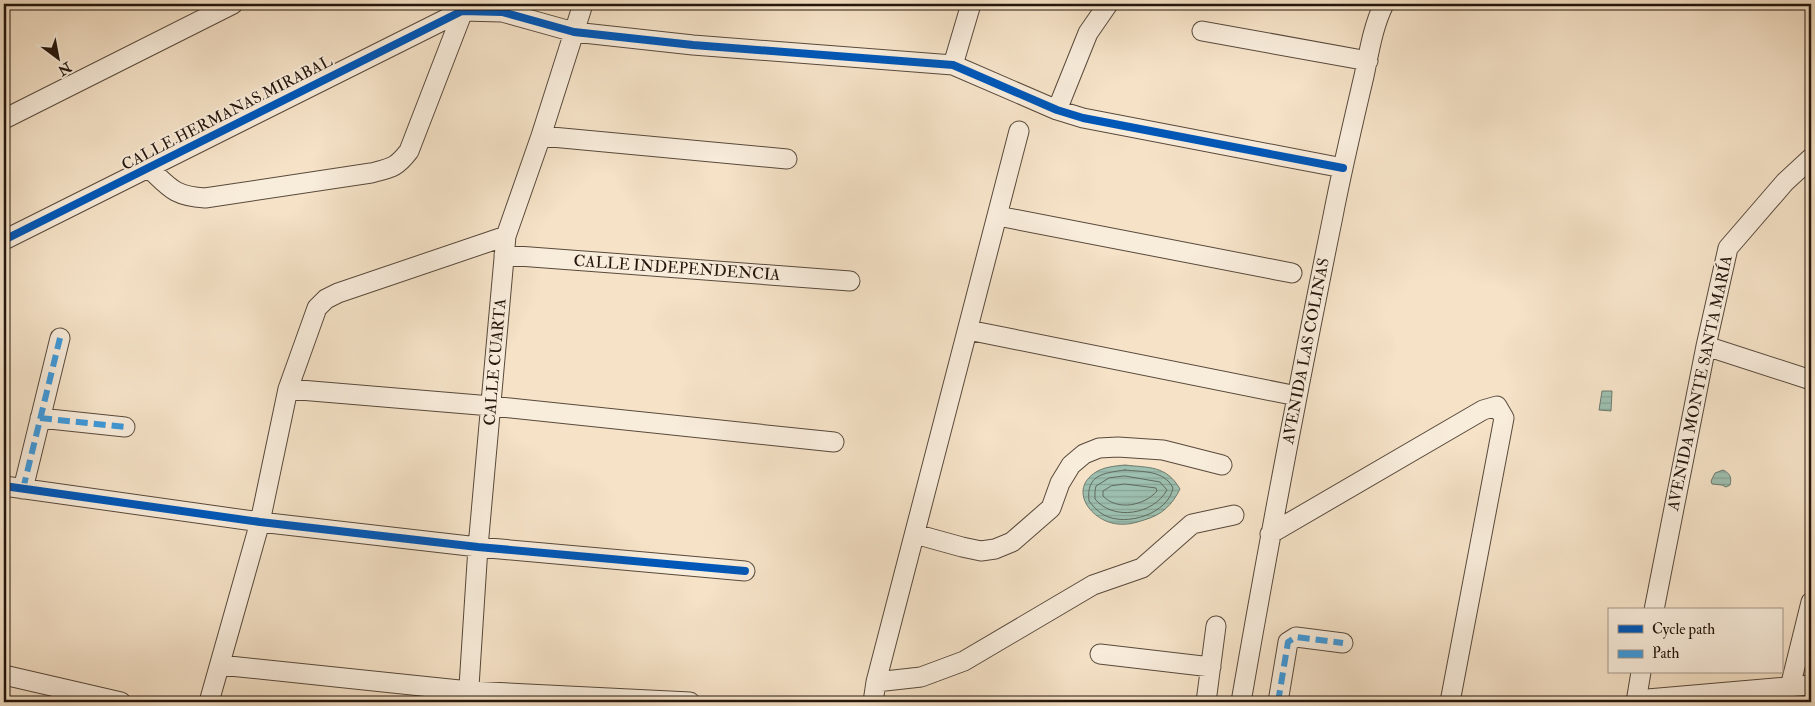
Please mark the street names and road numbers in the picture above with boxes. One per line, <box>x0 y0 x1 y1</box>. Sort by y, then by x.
street label: CALLE HERMANAS MIRABAL <box>118 51 336 175</box>
street label: CALLE INDEPENDENCIA <box>573 251 781 285</box>
street label: AVENIDA MONTE SANTA MARÍA <box>1663 254 1737 513</box>
street label: AVENIDA LAS COLINAS <box>1278 256 1334 447</box>
street label: CALLE CUARTA <box>479 298 511 426</box>

